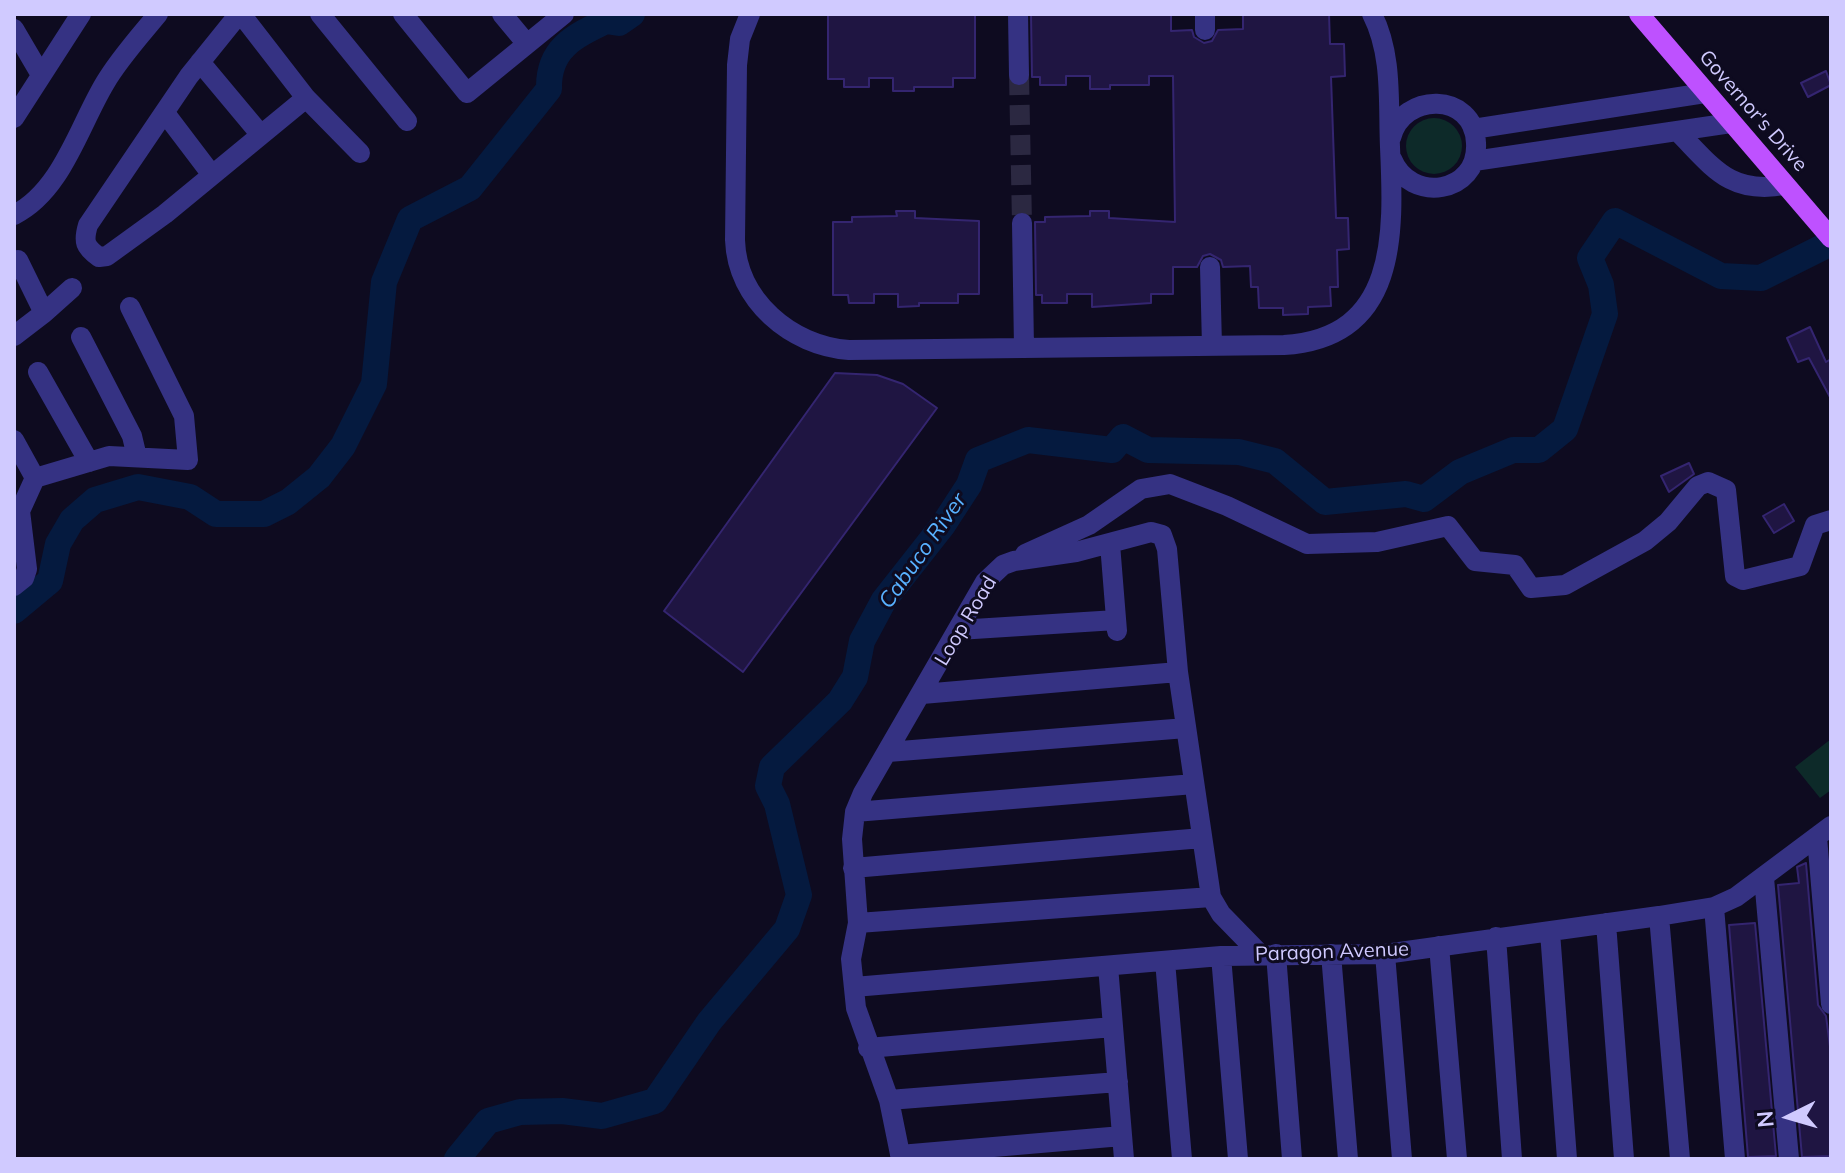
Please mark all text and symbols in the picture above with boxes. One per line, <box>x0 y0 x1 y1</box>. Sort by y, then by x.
street label: Governor's Drive <box>1694 45 1812 177</box>
water label: Cabuco River <box>874 488 972 614</box>
street label: Loop Road <box>930 572 1002 670</box>
street label: Paragon Avenue <box>1255 937 1409 967</box>
north arrow <box>1749 1077 1829 1157</box>
text: N <box>1750 1110 1780 1129</box>

